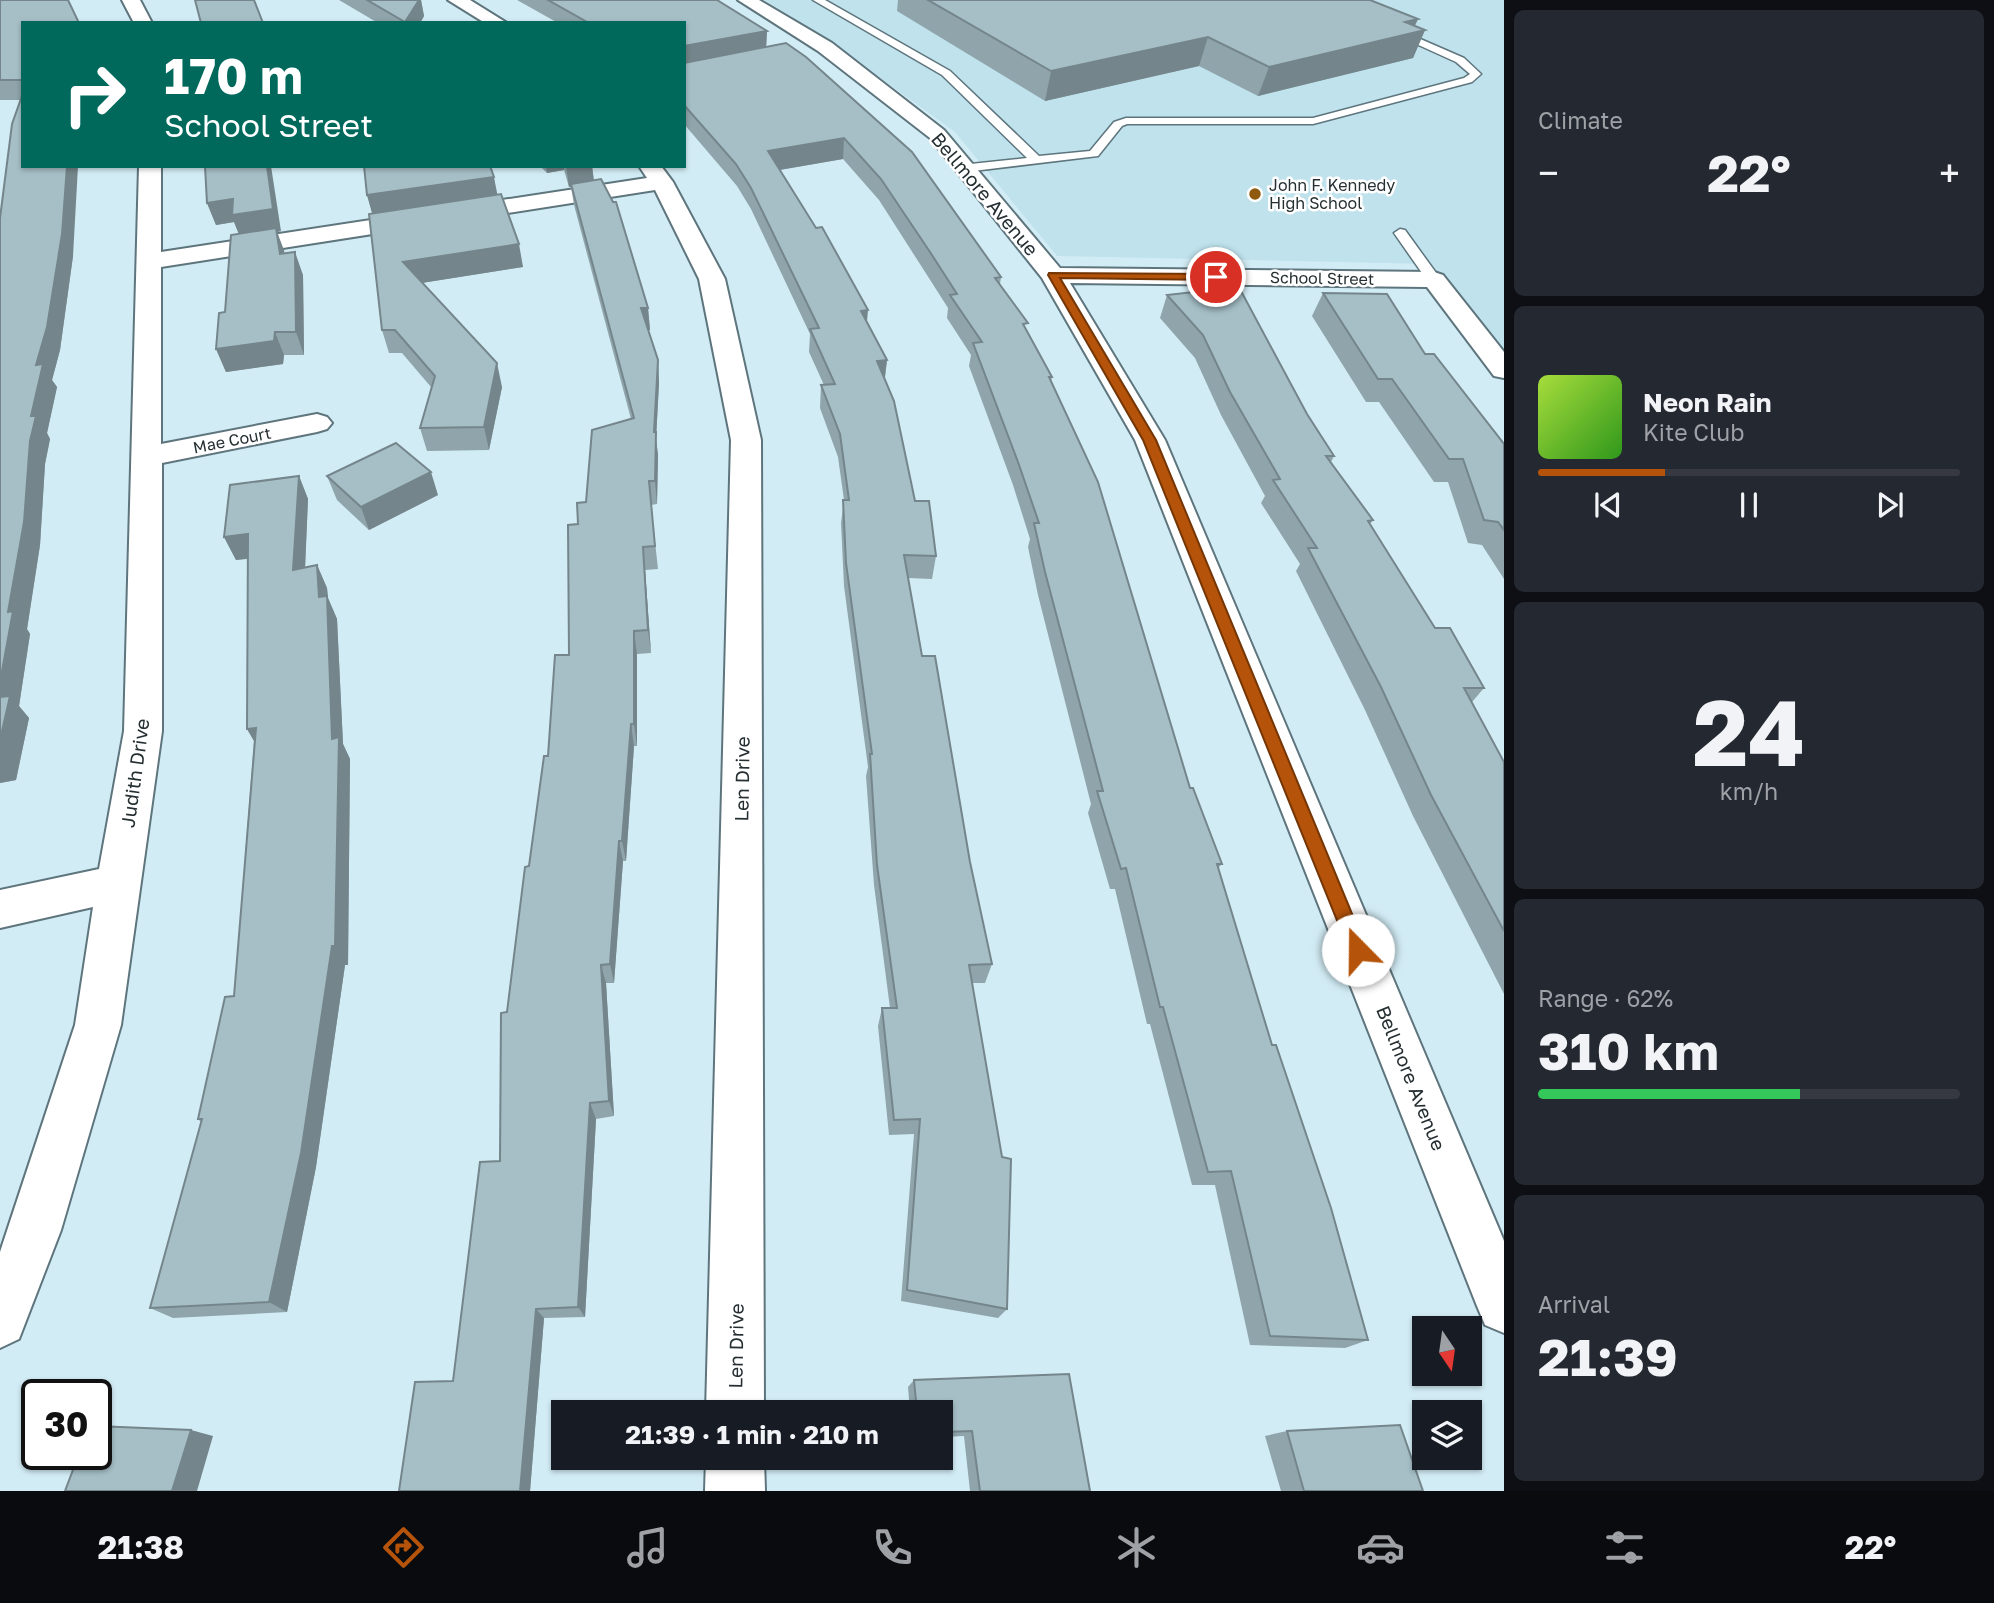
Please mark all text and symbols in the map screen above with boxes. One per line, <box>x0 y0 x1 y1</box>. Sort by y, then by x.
text: 170 m <box>164 46 303 105</box>
icon: right <box>49 49 140 140</box>
text: School Street <box>164 106 373 144</box>
text: Climate <box>1538 106 1623 134</box>
street label: Bellmore Avenue <box>927 127 1044 260</box>
text: 22° <box>1707 141 1791 203</box>
text: − <box>1538 150 1559 195</box>
text: + <box>1939 150 1960 195</box>
place label: John F. Kennedy High School <box>1269 175 1395 213</box>
marker: John F. Kennedy High School <box>1247 186 1263 202</box>
pin <box>1186 247 1246 307</box>
icon: arrive <box>1197 258 1235 296</box>
street label: School Street <box>1270 267 1374 289</box>
text: Neon Rain <box>1643 387 1772 418</box>
text: Kite Club <box>1643 418 1744 446</box>
street label: Mae Court <box>191 423 273 457</box>
icon: previous <box>1589 486 1627 524</box>
icon: pause <box>1730 486 1768 524</box>
icon: next <box>1871 486 1909 524</box>
text: 24 <box>1693 677 1805 786</box>
street label: Judith Drive <box>115 717 154 829</box>
street label: Len Drive <box>729 736 754 822</box>
text: km/h <box>1720 777 1778 805</box>
position arrow <box>1321 913 1395 987</box>
text: Range · 62% <box>1538 984 1673 1012</box>
street label: Bellmore Avenue <box>1372 1002 1451 1154</box>
text: 310 km <box>1538 1019 1719 1081</box>
text: Arrival <box>1538 1290 1610 1318</box>
street label: Len Drive <box>723 1303 748 1389</box>
north arrow <box>1412 1316 1482 1386</box>
map controls <box>1412 1316 1482 1470</box>
text: 21:39 <box>1538 1325 1678 1387</box>
speed limit sign: 30 <box>21 1379 112 1470</box>
button: layers <box>1412 1400 1482 1470</box>
text: 21:39 · 1 min · 210 m <box>625 1419 879 1450</box>
icon: directions <box>379 1523 428 1572</box>
icon: music <box>623 1523 672 1572</box>
icon: phone <box>868 1523 917 1572</box>
icon: climate <box>1112 1523 1161 1572</box>
icon: car <box>1356 1523 1405 1572</box>
icon: filters <box>1600 1523 1649 1572</box>
text: 21:38 <box>98 1528 184 1566</box>
text: 22° <box>1845 1528 1896 1566</box>

